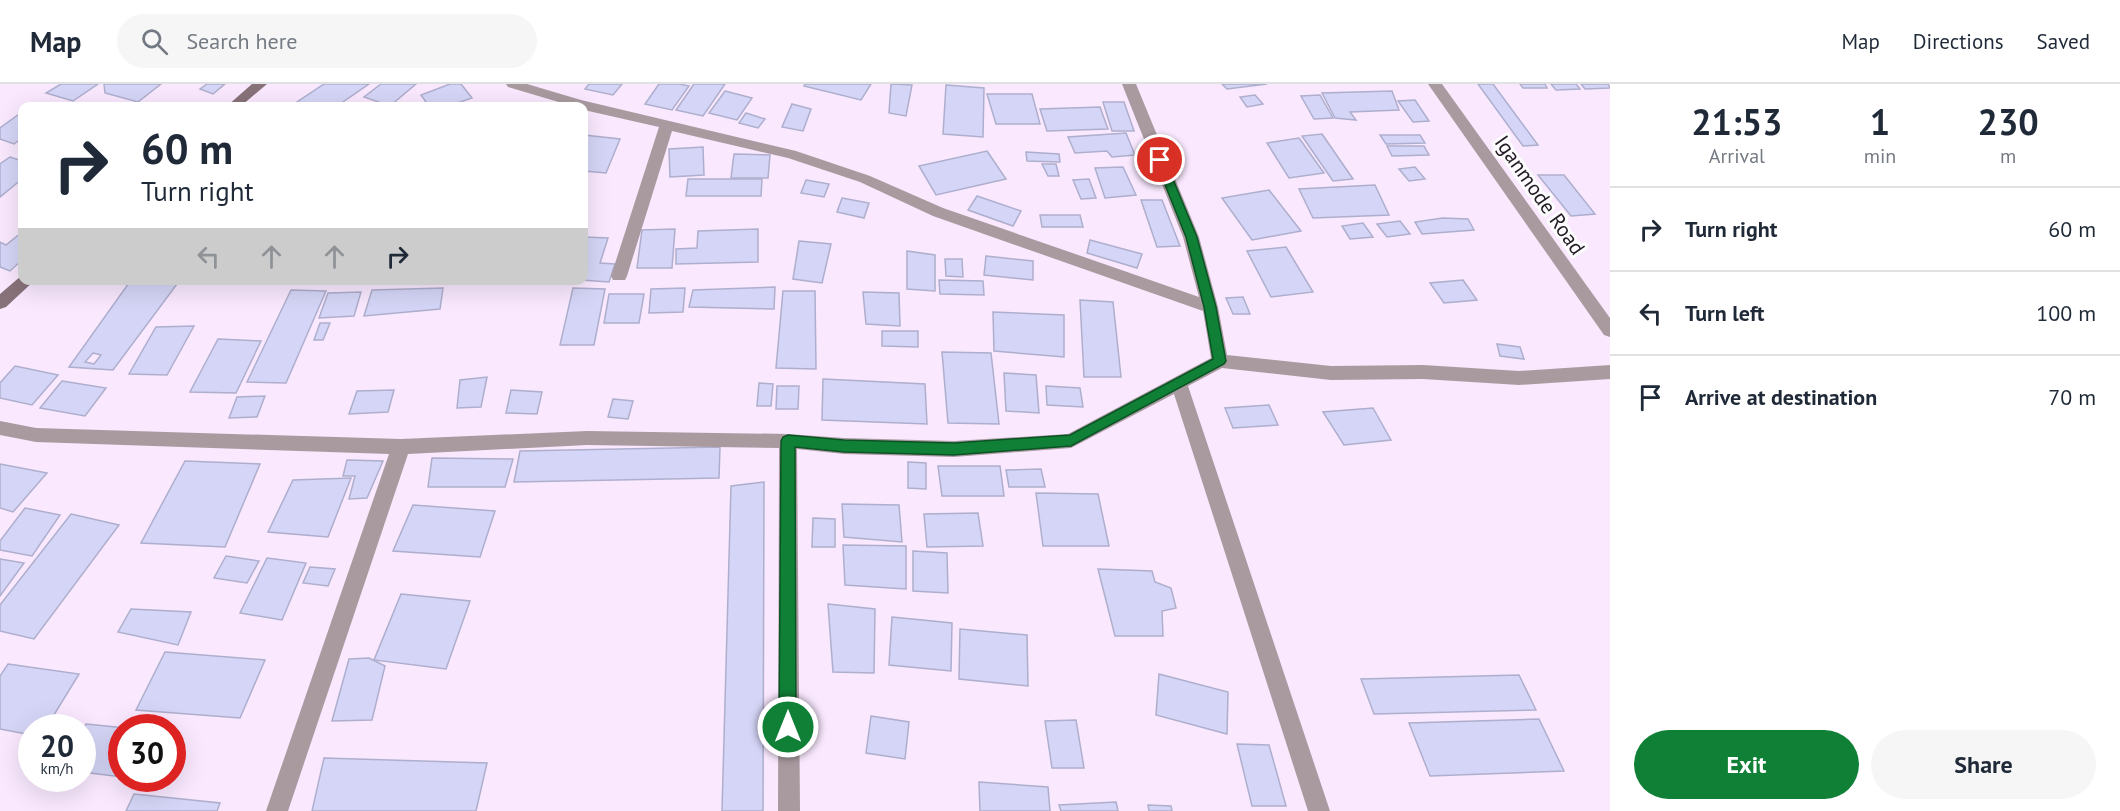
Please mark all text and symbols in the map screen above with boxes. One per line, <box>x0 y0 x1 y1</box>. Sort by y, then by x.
search box <box>117 14 537 68</box>
text: Map <box>30 23 81 60</box>
icon: search <box>138 25 171 58</box>
text: Search here <box>186 27 297 55</box>
text: Map <box>1841 28 1880 55</box>
text: Directions <box>1913 28 2004 55</box>
text: Saved <box>2037 28 2090 55</box>
text: 21:53 <box>1691 98 1783 145</box>
text: 1 <box>1870 98 1890 145</box>
text: 230 <box>1978 98 2039 145</box>
text: 60 m <box>141 121 233 176</box>
icon: right <box>42 126 120 204</box>
street label: Iganmode Road <box>1489 130 1591 260</box>
pin <box>1134 134 1185 185</box>
icon: arrive <box>1143 143 1176 176</box>
text: Arrival <box>1709 143 1765 169</box>
text: min <box>1864 143 1896 169</box>
text: m <box>2000 143 2016 169</box>
text: Turn right <box>141 174 254 208</box>
icon: right <box>1634 213 1667 246</box>
text: Turn right <box>1685 215 1777 243</box>
text: 60 m <box>2048 215 2096 243</box>
icon: left <box>192 240 225 273</box>
icon: ahead <box>255 240 288 273</box>
icon: ahead <box>318 240 351 273</box>
icon: right <box>381 240 414 273</box>
icon: left <box>1634 297 1667 330</box>
text: Turn left <box>1685 299 1765 327</box>
text: 100 m <box>2036 299 2096 327</box>
icon: arrive <box>1634 381 1667 414</box>
text: Arrive at destination <box>1685 383 1877 411</box>
text: 70 m <box>2048 383 2096 411</box>
position arrow <box>756 695 820 759</box>
speed limit sign: 30 <box>108 714 186 792</box>
text: 20 <box>40 726 74 765</box>
button: Exit <box>1634 730 1859 799</box>
button: Share <box>1871 730 2096 799</box>
text: km/h <box>41 759 73 778</box>

